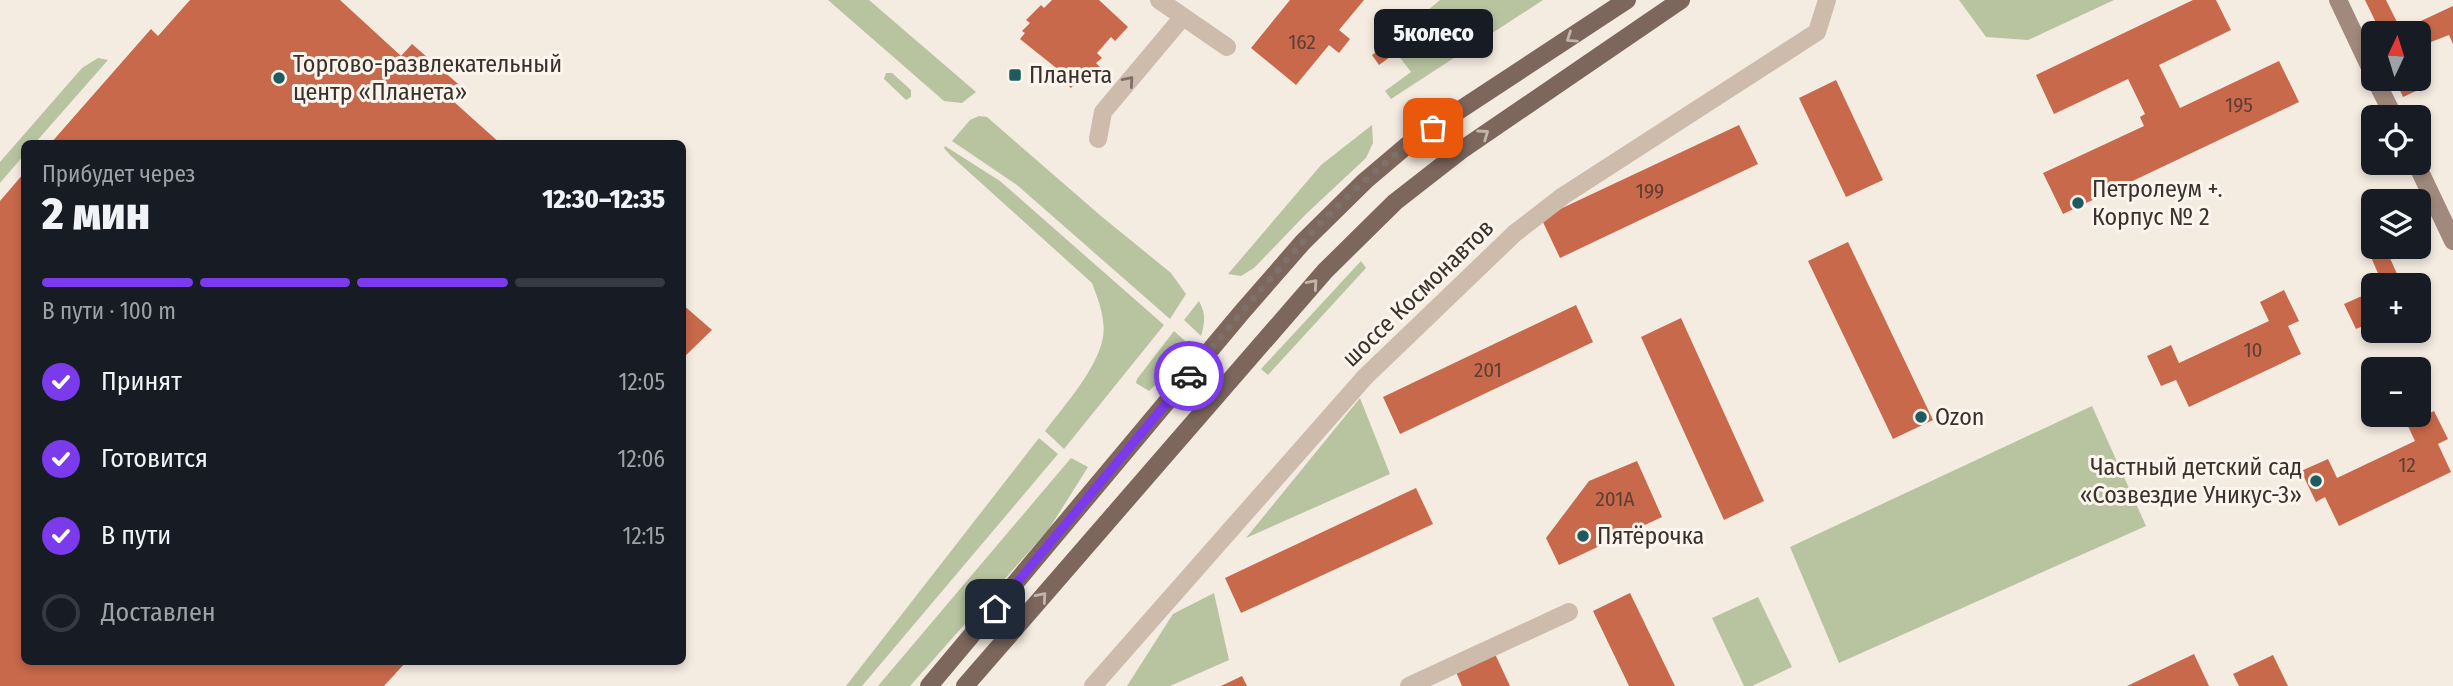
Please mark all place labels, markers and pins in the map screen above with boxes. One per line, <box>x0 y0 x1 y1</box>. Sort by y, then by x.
callout: 5колесо <box>1374 9 1492 58</box>
place label: Торгово-развлекательный центр «Планета» <box>293 50 562 106</box>
place label: Планета <box>1029 61 1112 89</box>
marker: Планета <box>1007 67 1023 83</box>
marker: Торгово-развлекательный центр «Планета» <box>271 70 287 86</box>
pin <box>1403 98 1463 158</box>
place label: Петролеум +. Корпус № 2 <box>2092 175 2222 231</box>
marker: Петролеум +. Корпус № 2 <box>2070 195 2086 211</box>
place label: Ozon <box>1935 403 1984 431</box>
marker: Ozon <box>1913 409 1929 425</box>
place label: Частный детский сад «Созвездие Уникус-3» <box>2080 453 2302 509</box>
marker: Частный детский сад «Созвездие Уникус-3» <box>2308 473 2324 489</box>
place label: Пятёрочка <box>1597 522 1704 550</box>
marker: Пятёрочка <box>1575 528 1591 544</box>
pin <box>965 579 1025 639</box>

